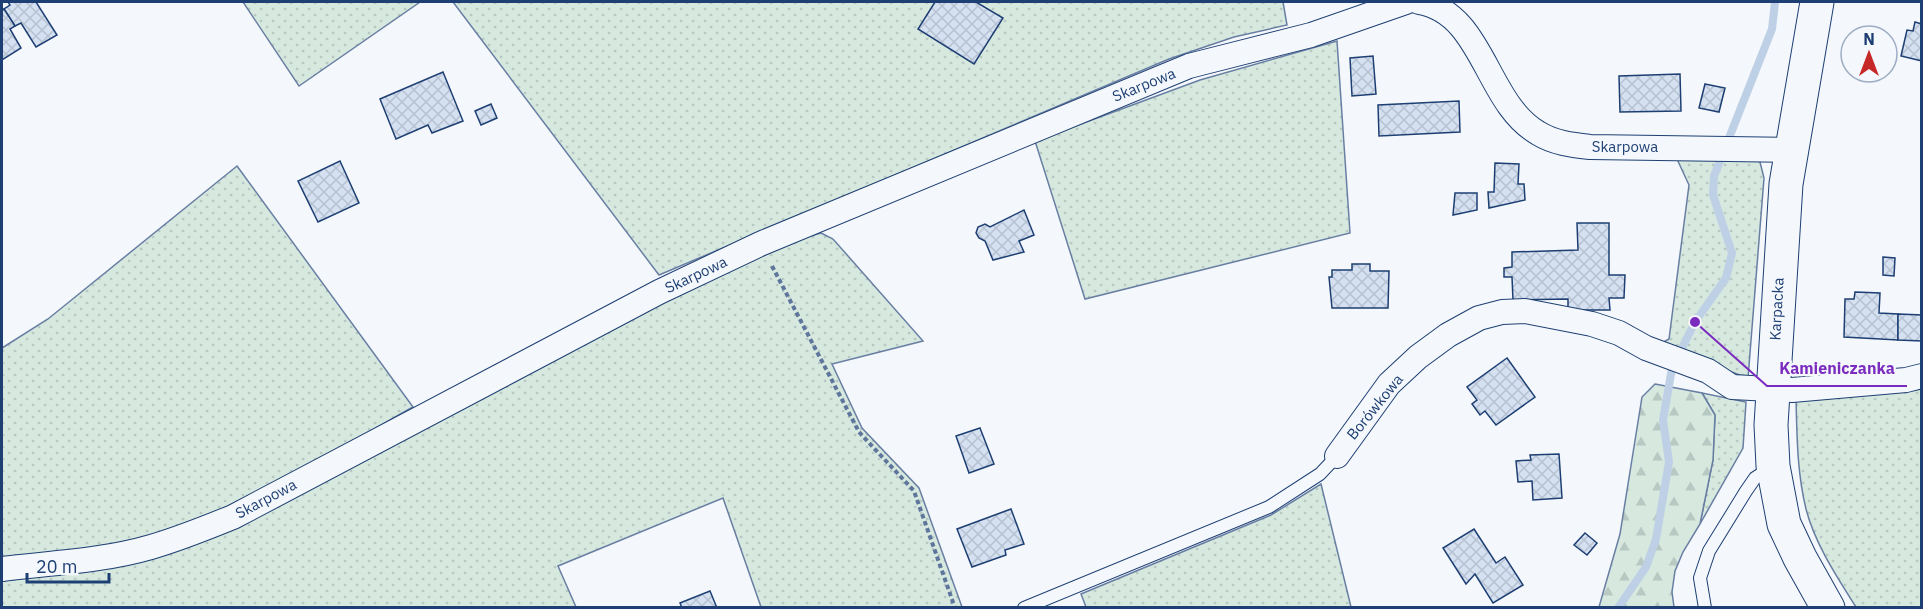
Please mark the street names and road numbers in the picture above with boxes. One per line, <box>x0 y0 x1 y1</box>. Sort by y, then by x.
street label: Skarpowa <box>1109 63 1178 106</box>
street label: Skarpowa <box>1592 137 1658 156</box>
street label: Skarpowa <box>662 252 730 297</box>
street label: Karpacka <box>1765 277 1788 341</box>
street label: Borówkowa <box>1342 370 1407 443</box>
street label: Skarpowa <box>232 475 300 523</box>

